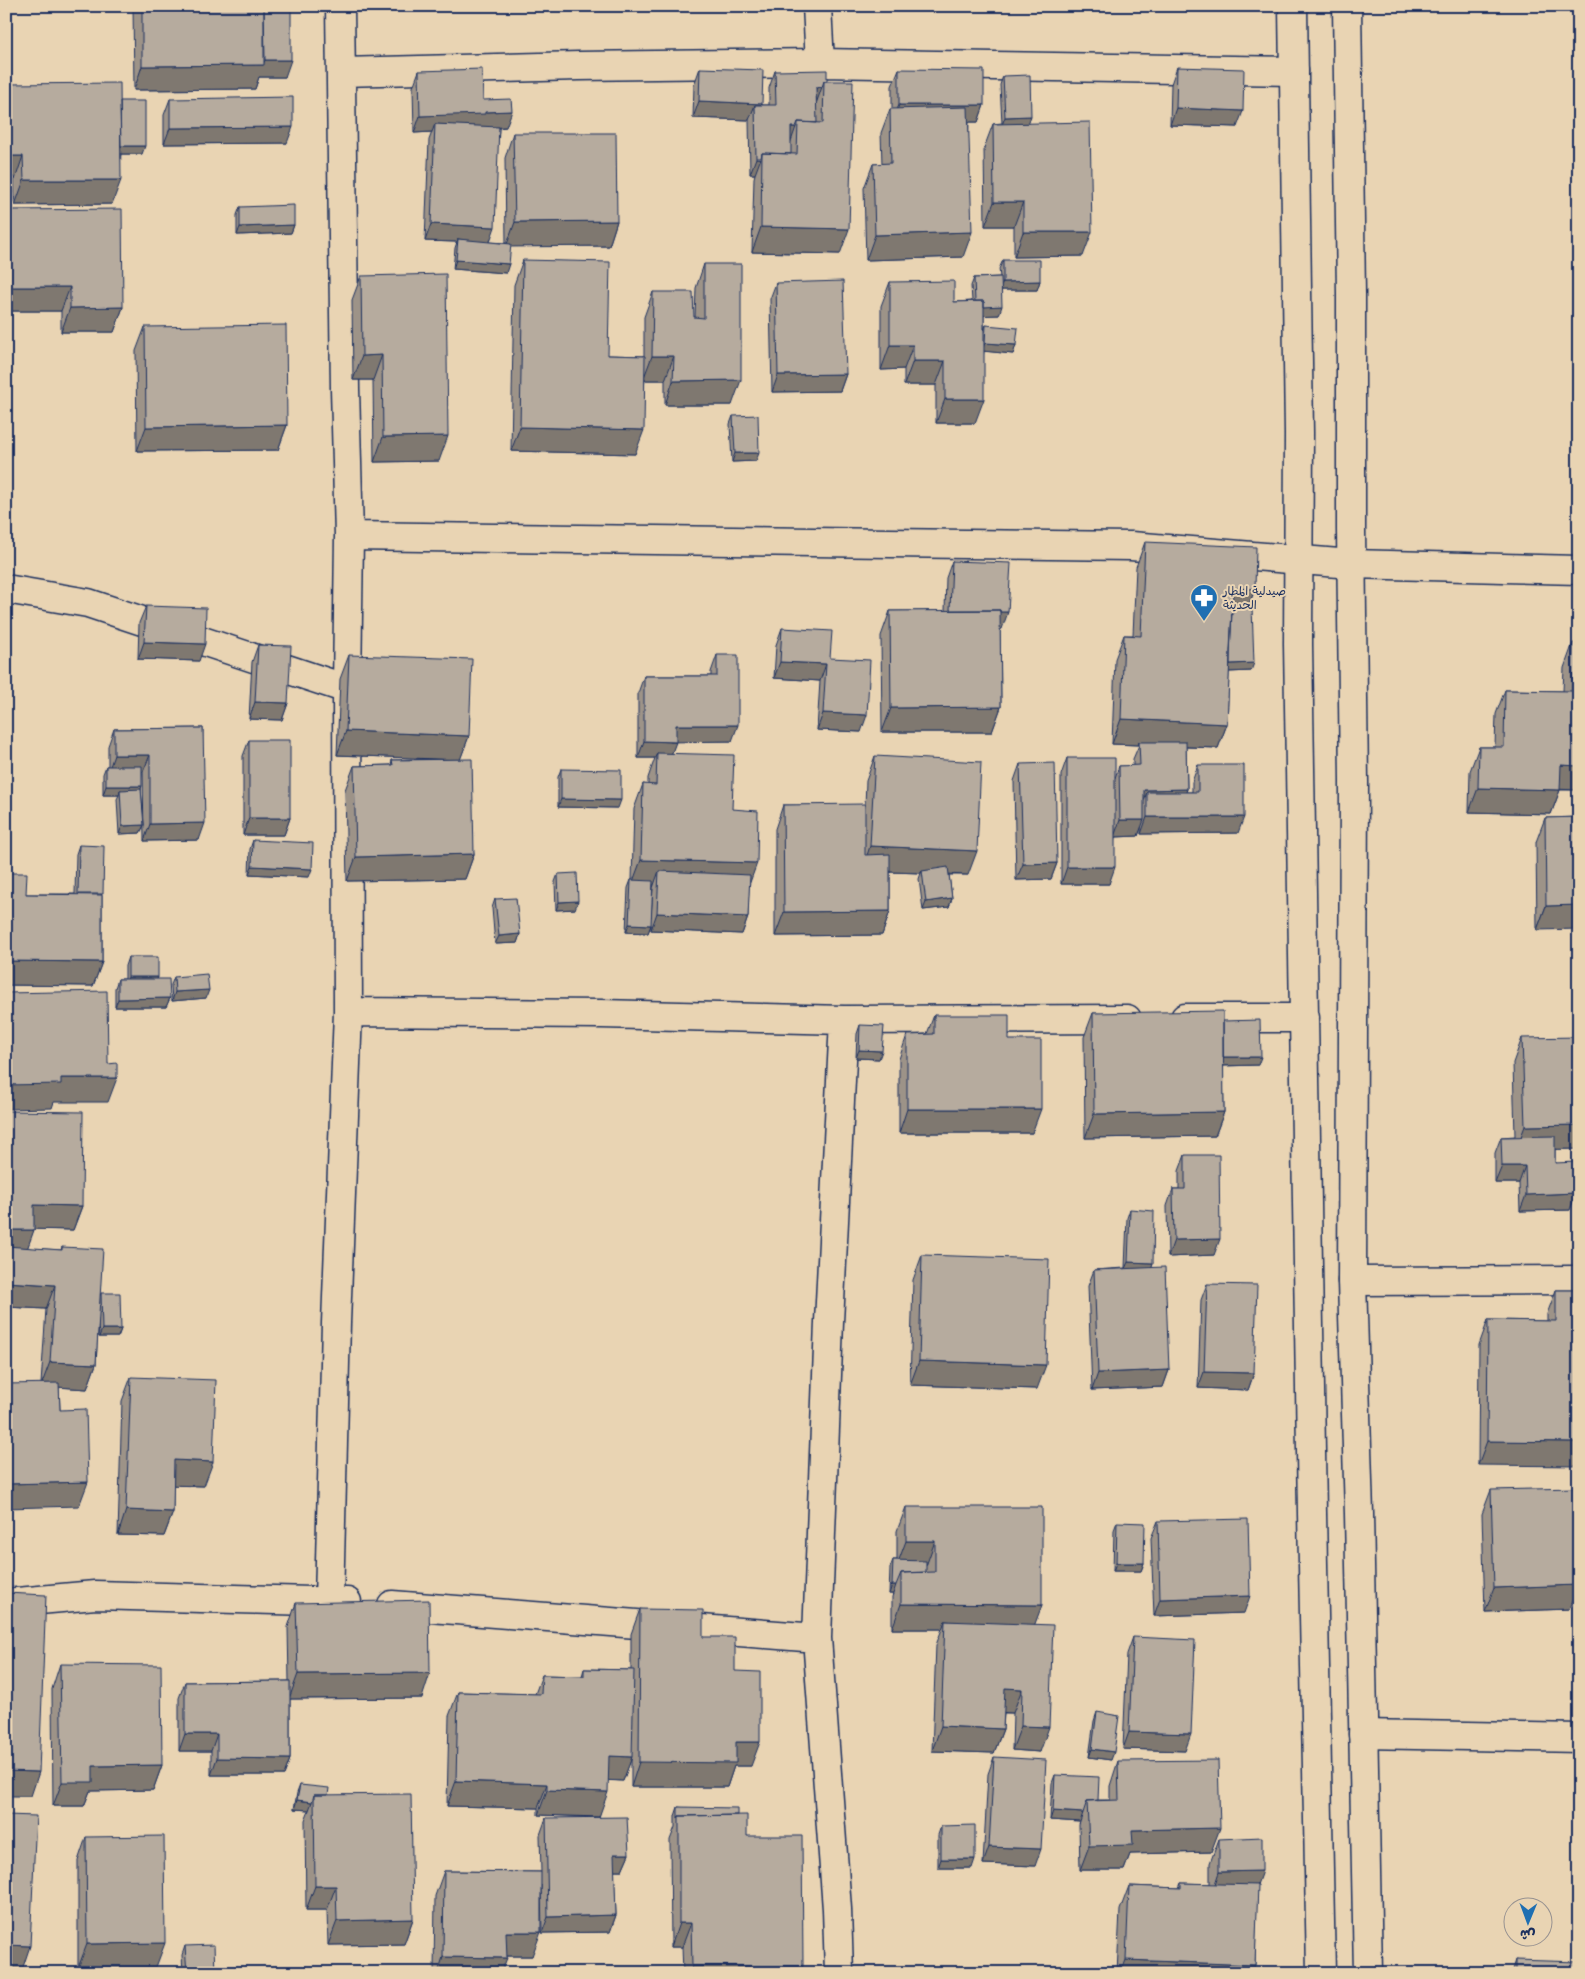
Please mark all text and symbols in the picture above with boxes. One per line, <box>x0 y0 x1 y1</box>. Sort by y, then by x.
pharmacy icon: صيدلية المطار الحديثة <box>1189 583 1219 622</box>
place label: صيدلية المطار الحديثة <box>1222 583 1286 613</box>
north arrow <box>1502 1896 1552 1946</box>
text: ش <box>1520 1926 1536 1944</box>

